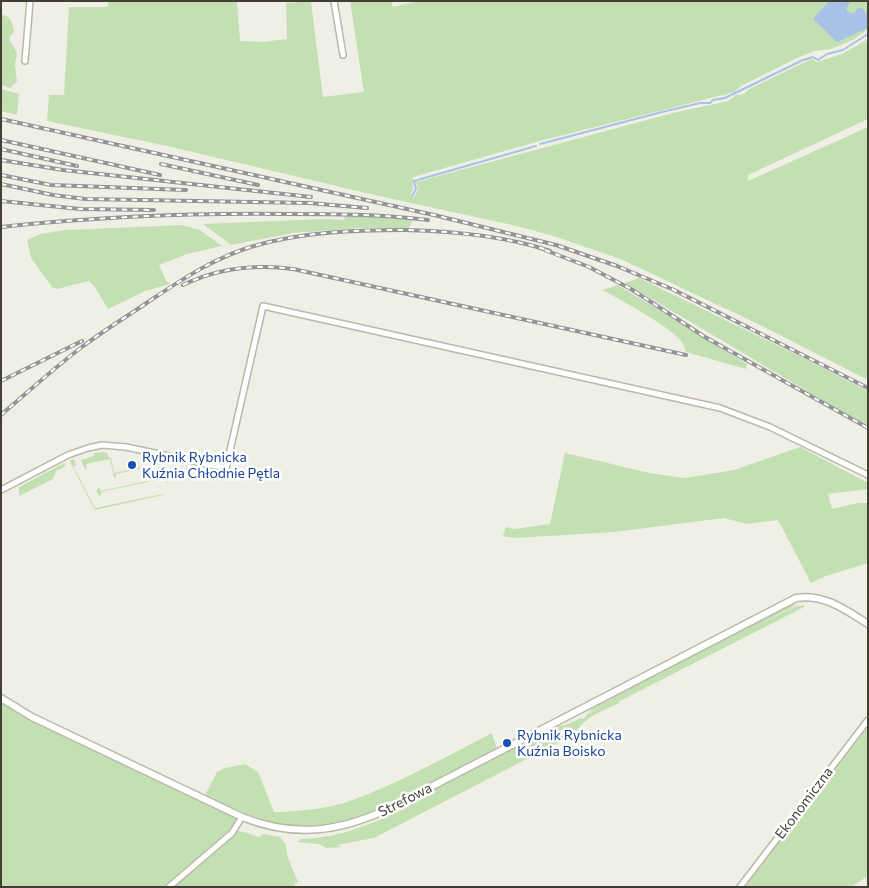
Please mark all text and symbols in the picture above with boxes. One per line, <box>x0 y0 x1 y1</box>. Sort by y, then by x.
place label: Rybnik Rybnicka Kuźnia Chłodnie Pętla <box>142 449 280 482</box>
marker: Rybnik Rybnicka Kuźnia Chłodnie Pętla <box>126 459 138 471</box>
place label: Rybnik Rybnicka Kuźnia Boisko <box>517 727 622 760</box>
marker: Rybnik Rybnicka Kuźnia Boisko <box>501 737 513 749</box>
street label: Ekonomiczna <box>772 764 836 842</box>
street label: Strefowa <box>375 779 435 821</box>

